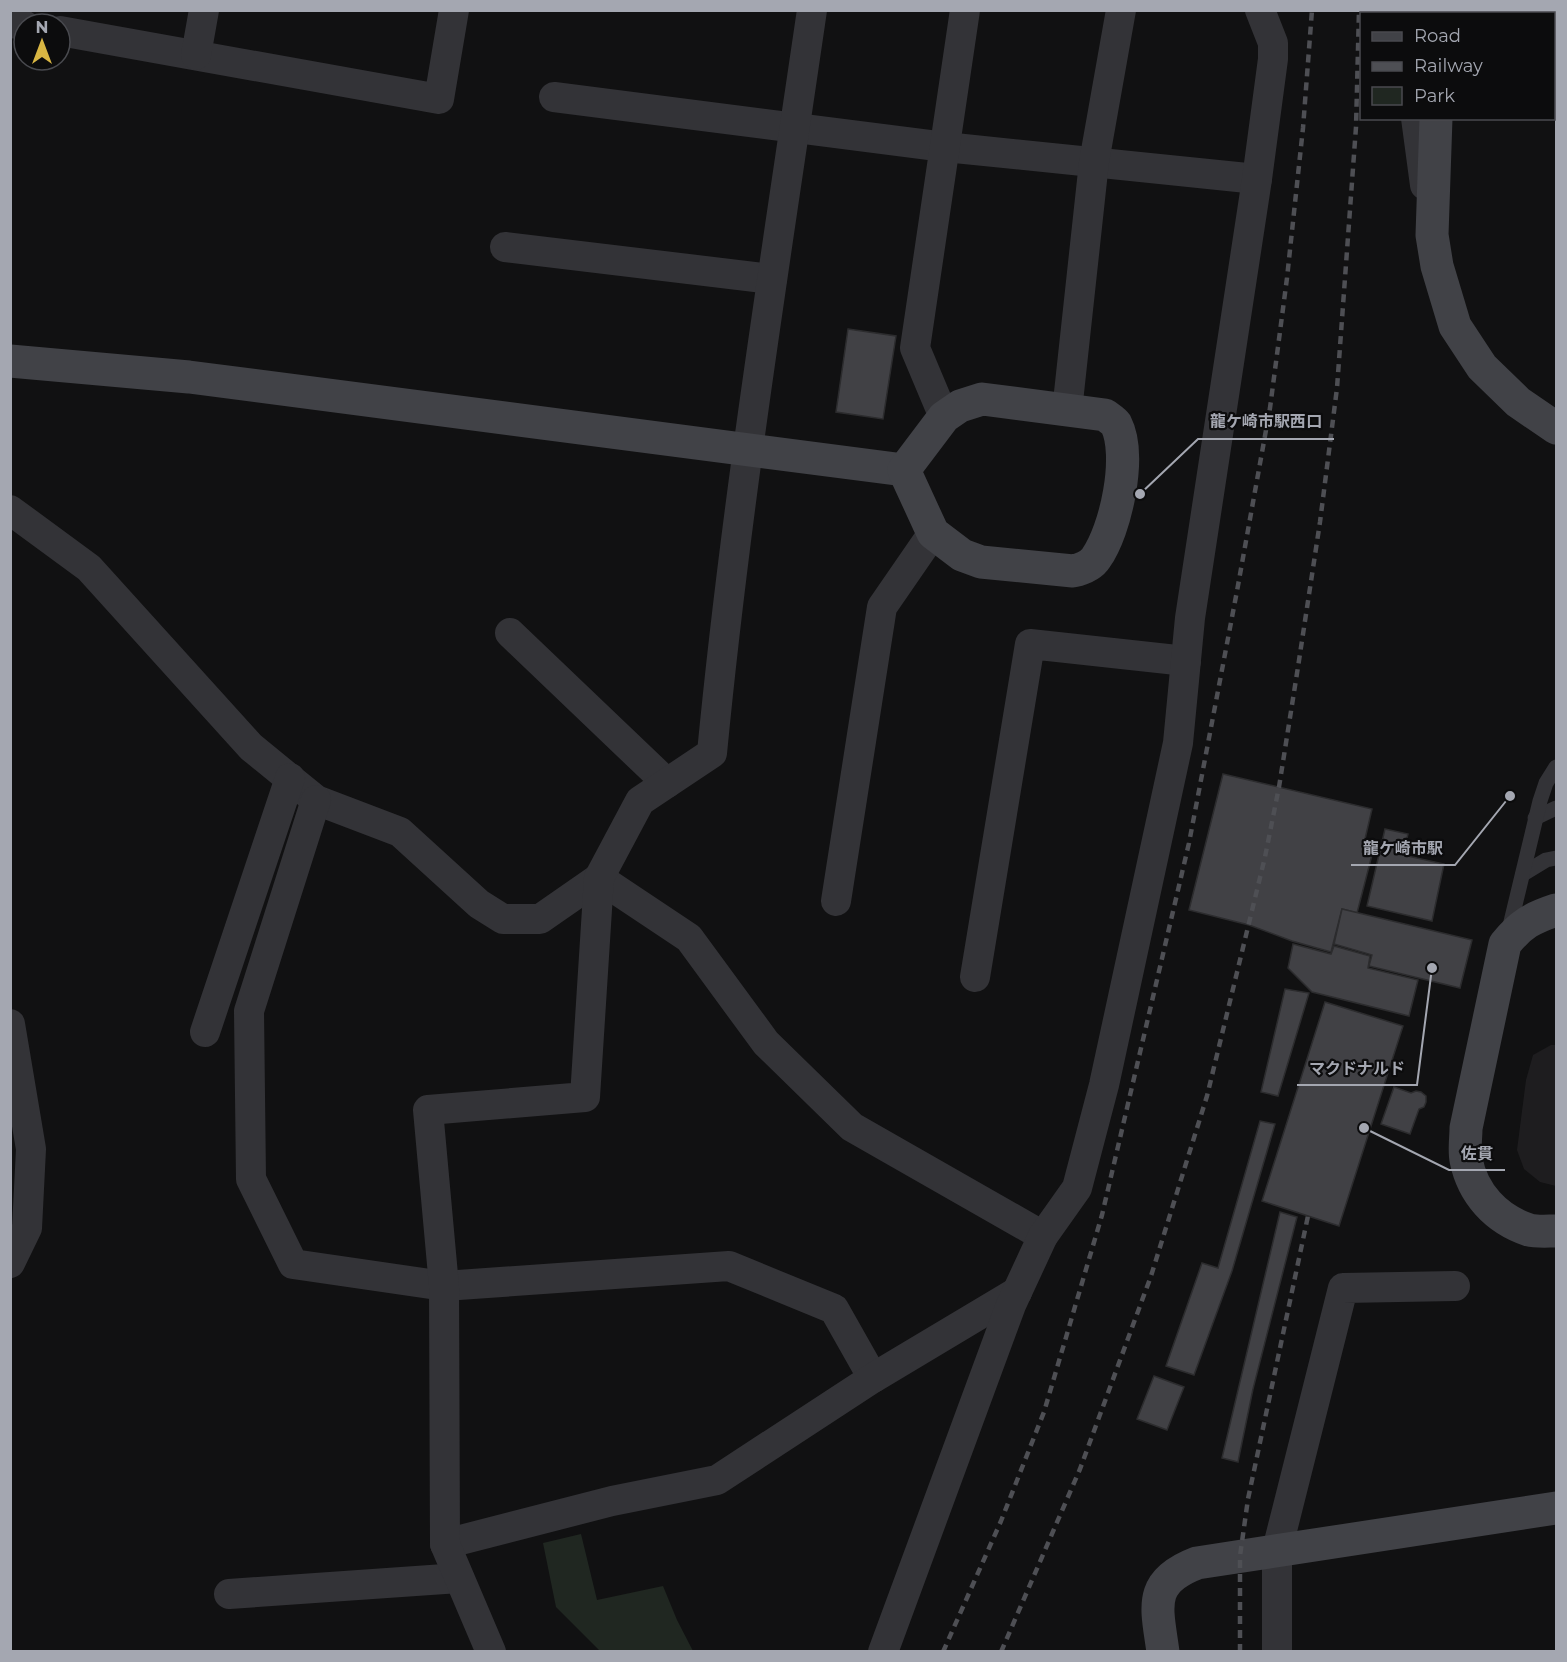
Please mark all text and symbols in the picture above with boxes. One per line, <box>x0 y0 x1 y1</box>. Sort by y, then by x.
north arrow <box>12 12 72 72</box>
legend <box>1360 12 1555 120</box>
text: N <box>36 18 48 37</box>
text: Road <box>1414 25 1461 47</box>
text: Railway <box>1414 55 1483 77</box>
text: Park <box>1414 85 1455 107</box>
callout: 龍ケ崎市駅西口 <box>1198 405 1334 439</box>
text: 龍ケ崎市駅西口 <box>1210 412 1322 431</box>
callout: 龍ケ崎市駅 <box>1351 831 1455 865</box>
text: 龍ケ崎市駅 <box>1363 839 1443 858</box>
callout: マクドナルド <box>1297 1051 1417 1085</box>
text: マクドナルド <box>1309 1059 1405 1078</box>
callout: 佐貫 <box>1449 1136 1505 1170</box>
text: 佐貫 <box>1460 1144 1493 1163</box>

